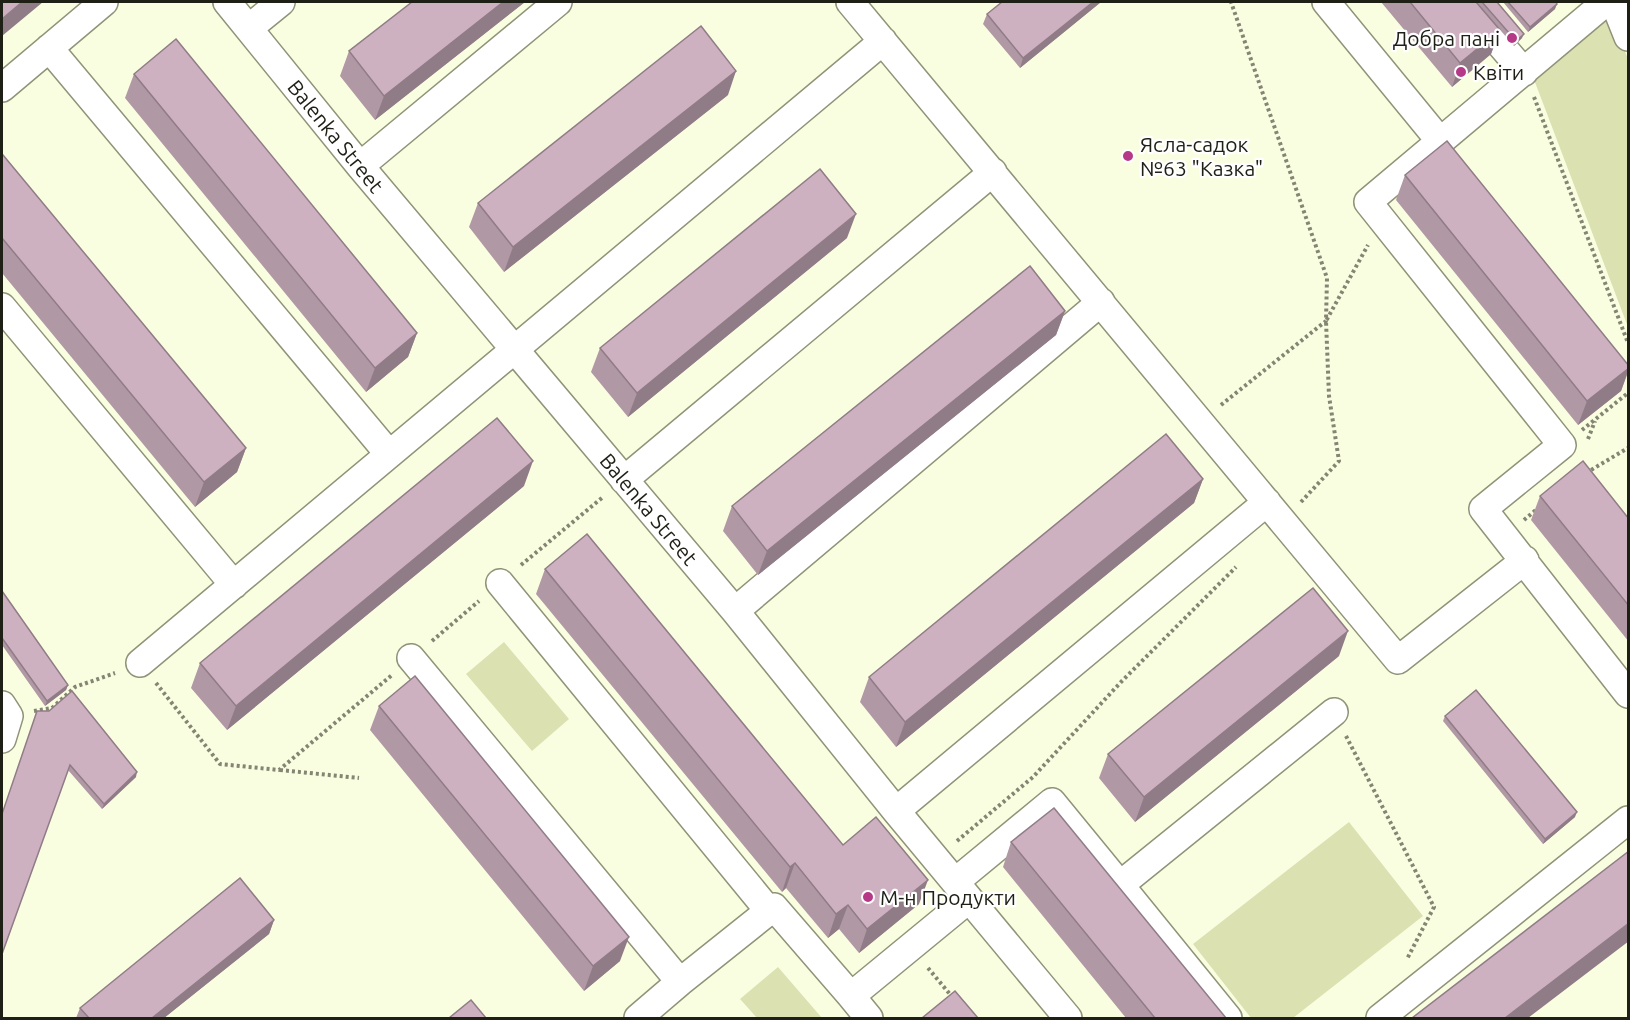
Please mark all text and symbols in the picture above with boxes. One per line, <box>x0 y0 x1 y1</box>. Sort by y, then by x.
place label: Добра пані <box>1393 26 1500 50</box>
marker: Добра пані <box>1505 31 1519 45</box>
place label: Квіти <box>1473 60 1524 84</box>
marker: Квіти <box>1454 65 1468 79</box>
street label: Balenka Street <box>283 75 389 197</box>
place label: Ясла-садок №63 "Казка" <box>1140 132 1263 180</box>
marker: Ясла-садок №63 "Казка" <box>1121 149 1135 163</box>
street label: Balenka Street <box>595 448 703 570</box>
place label: М-н Продукти <box>880 885 1016 909</box>
marker: М-н Продукти <box>861 890 875 904</box>

